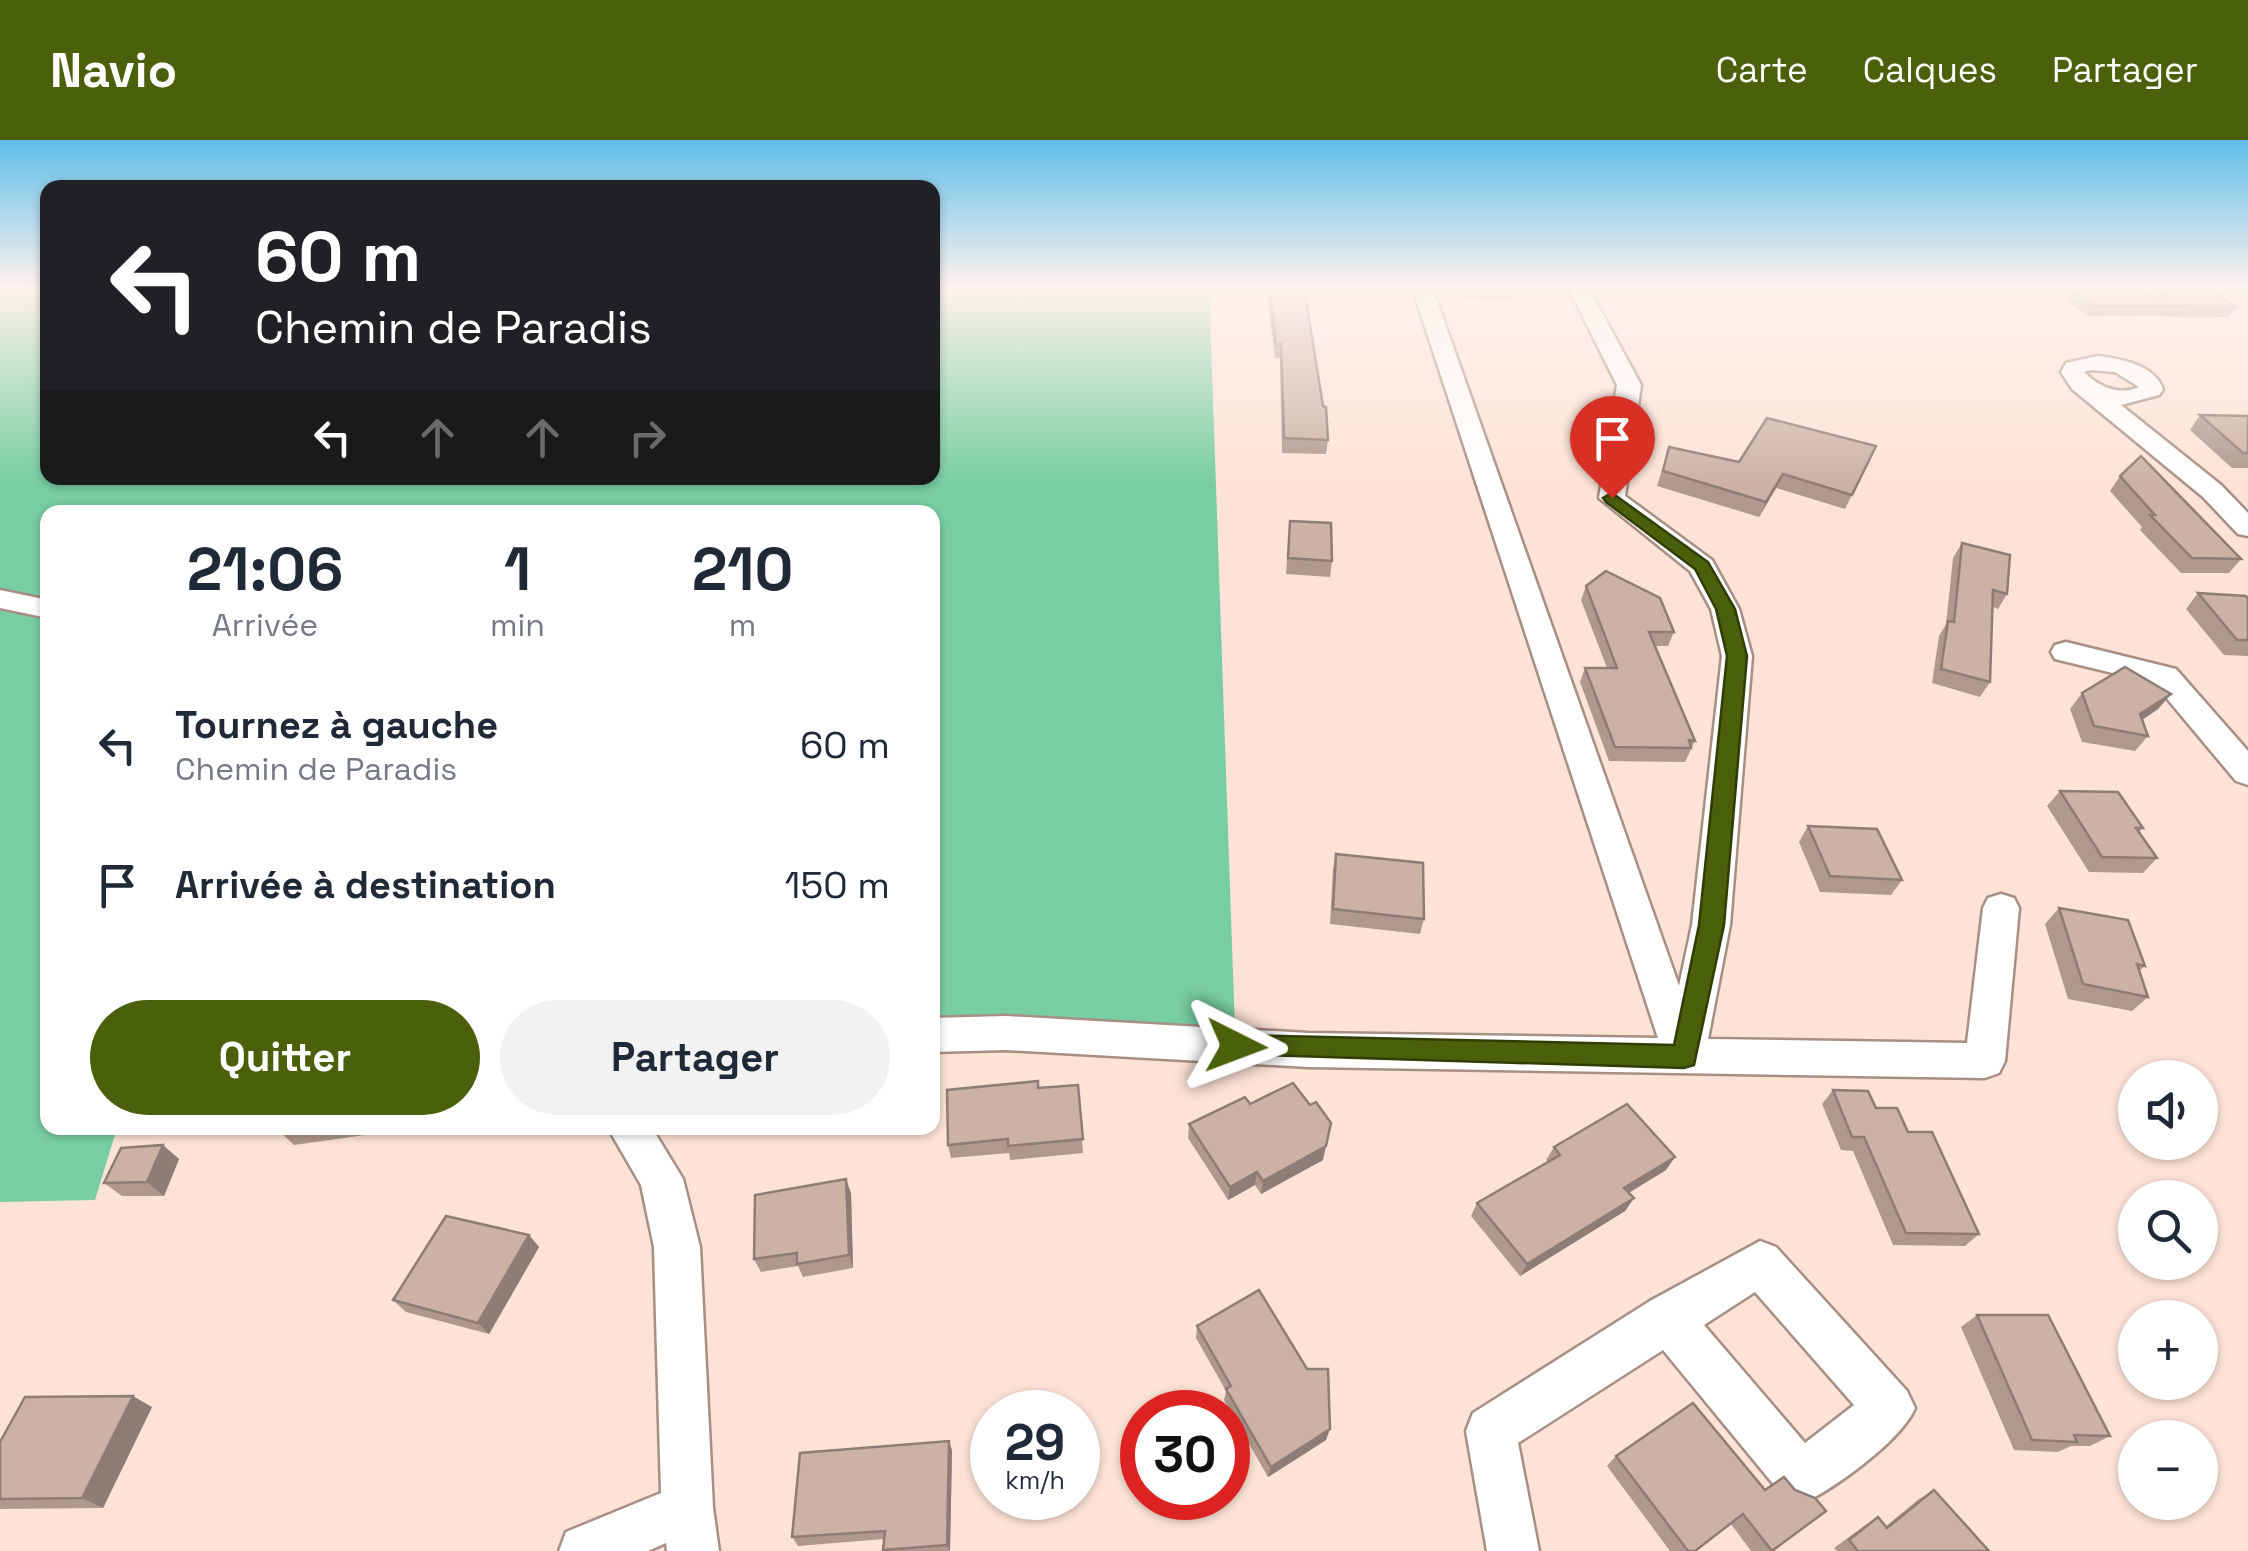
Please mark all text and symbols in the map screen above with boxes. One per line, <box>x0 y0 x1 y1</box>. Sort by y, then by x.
text: Navio <box>50 40 177 101</box>
text: Carte <box>1716 48 1808 92</box>
text: Calques <box>1863 48 1997 92</box>
text: Partager <box>2052 48 2198 92</box>
text: 60 m <box>255 212 421 301</box>
icon: left <box>90 220 220 350</box>
text: Chemin de Paradis <box>255 299 652 356</box>
pin <box>1570 396 1655 499</box>
icon: left <box>305 410 360 465</box>
icon: ahead <box>410 410 465 465</box>
icon: ahead <box>515 410 570 465</box>
icon: right <box>620 410 675 465</box>
icon: arrive <box>1585 411 1640 466</box>
text: 21:06 <box>187 531 343 608</box>
text: 1 <box>504 531 531 608</box>
text: 210 <box>692 531 793 608</box>
text: Arrivée <box>212 605 318 645</box>
text: min <box>490 605 545 645</box>
text: m <box>729 605 756 645</box>
text: Tournez à gauche <box>175 701 498 749</box>
icon: left <box>90 718 145 773</box>
text: 60 m <box>800 721 890 769</box>
text: Chemin de Paradis <box>175 749 457 789</box>
icon: arrive <box>90 858 145 913</box>
text: Arrivée à destination <box>175 861 556 909</box>
text: 150 m <box>785 861 890 909</box>
position arrow <box>1184 994 1288 1098</box>
button: Quitter <box>90 1000 480 1115</box>
button: Partager <box>500 1000 890 1115</box>
map controls <box>2118 1060 2218 1520</box>
button: sound <box>2118 1060 2218 1160</box>
button: search <box>2118 1180 2218 1280</box>
button: + <box>2118 1300 2218 1400</box>
speed limit sign: 30 <box>1120 1390 1250 1520</box>
text: 29 <box>1005 1411 1065 1475</box>
button: − <box>2118 1420 2218 1520</box>
text: km/h <box>1005 1464 1065 1496</box>

